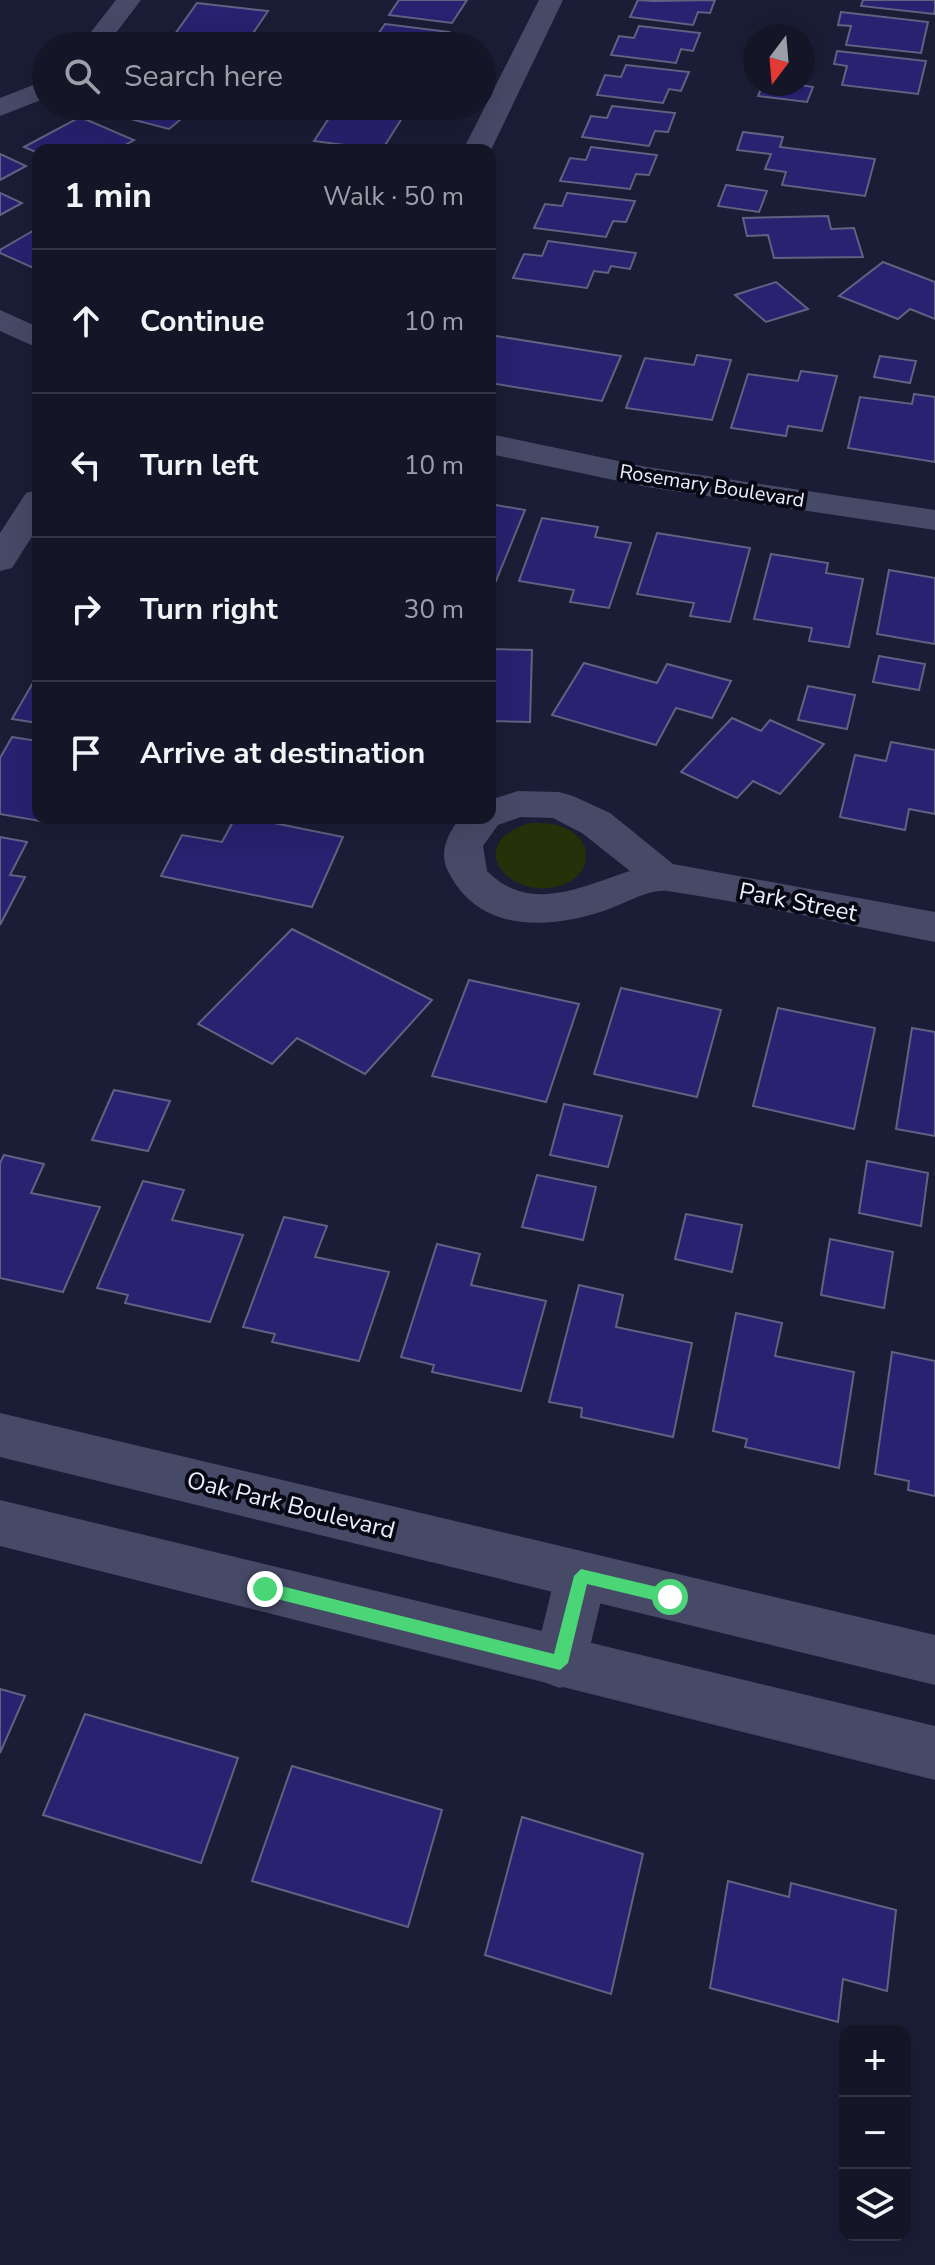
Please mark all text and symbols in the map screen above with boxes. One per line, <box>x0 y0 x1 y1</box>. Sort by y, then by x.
north arrow <box>743 24 815 96</box>
search box <box>32 32 496 120</box>
icon: search <box>60 54 104 98</box>
text: Search here <box>124 56 283 97</box>
text: 1 min <box>64 173 152 219</box>
text: Walk · 50 m <box>323 179 464 214</box>
icon: ahead <box>64 299 108 343</box>
text: Continue <box>140 301 265 342</box>
text: 10 m <box>404 304 464 339</box>
icon: left <box>64 443 108 487</box>
text: Turn left <box>140 445 258 486</box>
text: 10 m <box>404 448 464 483</box>
street label: Rosemary Boulevard <box>618 458 806 514</box>
icon: right <box>64 587 108 631</box>
text: Turn right <box>140 589 278 630</box>
text: 30 m <box>404 592 464 627</box>
icon: arrive <box>64 731 108 775</box>
text: Arrive at destination <box>140 733 425 774</box>
street label: Park Street <box>736 875 860 929</box>
street label: Oak Park Boulevard <box>184 1464 398 1546</box>
route end <box>247 1571 283 1607</box>
route start <box>652 1579 688 1615</box>
map controls <box>839 2025 911 2241</box>
button: + <box>839 2025 911 2097</box>
button: − <box>839 2097 911 2169</box>
button: layers <box>839 2169 911 2241</box>

